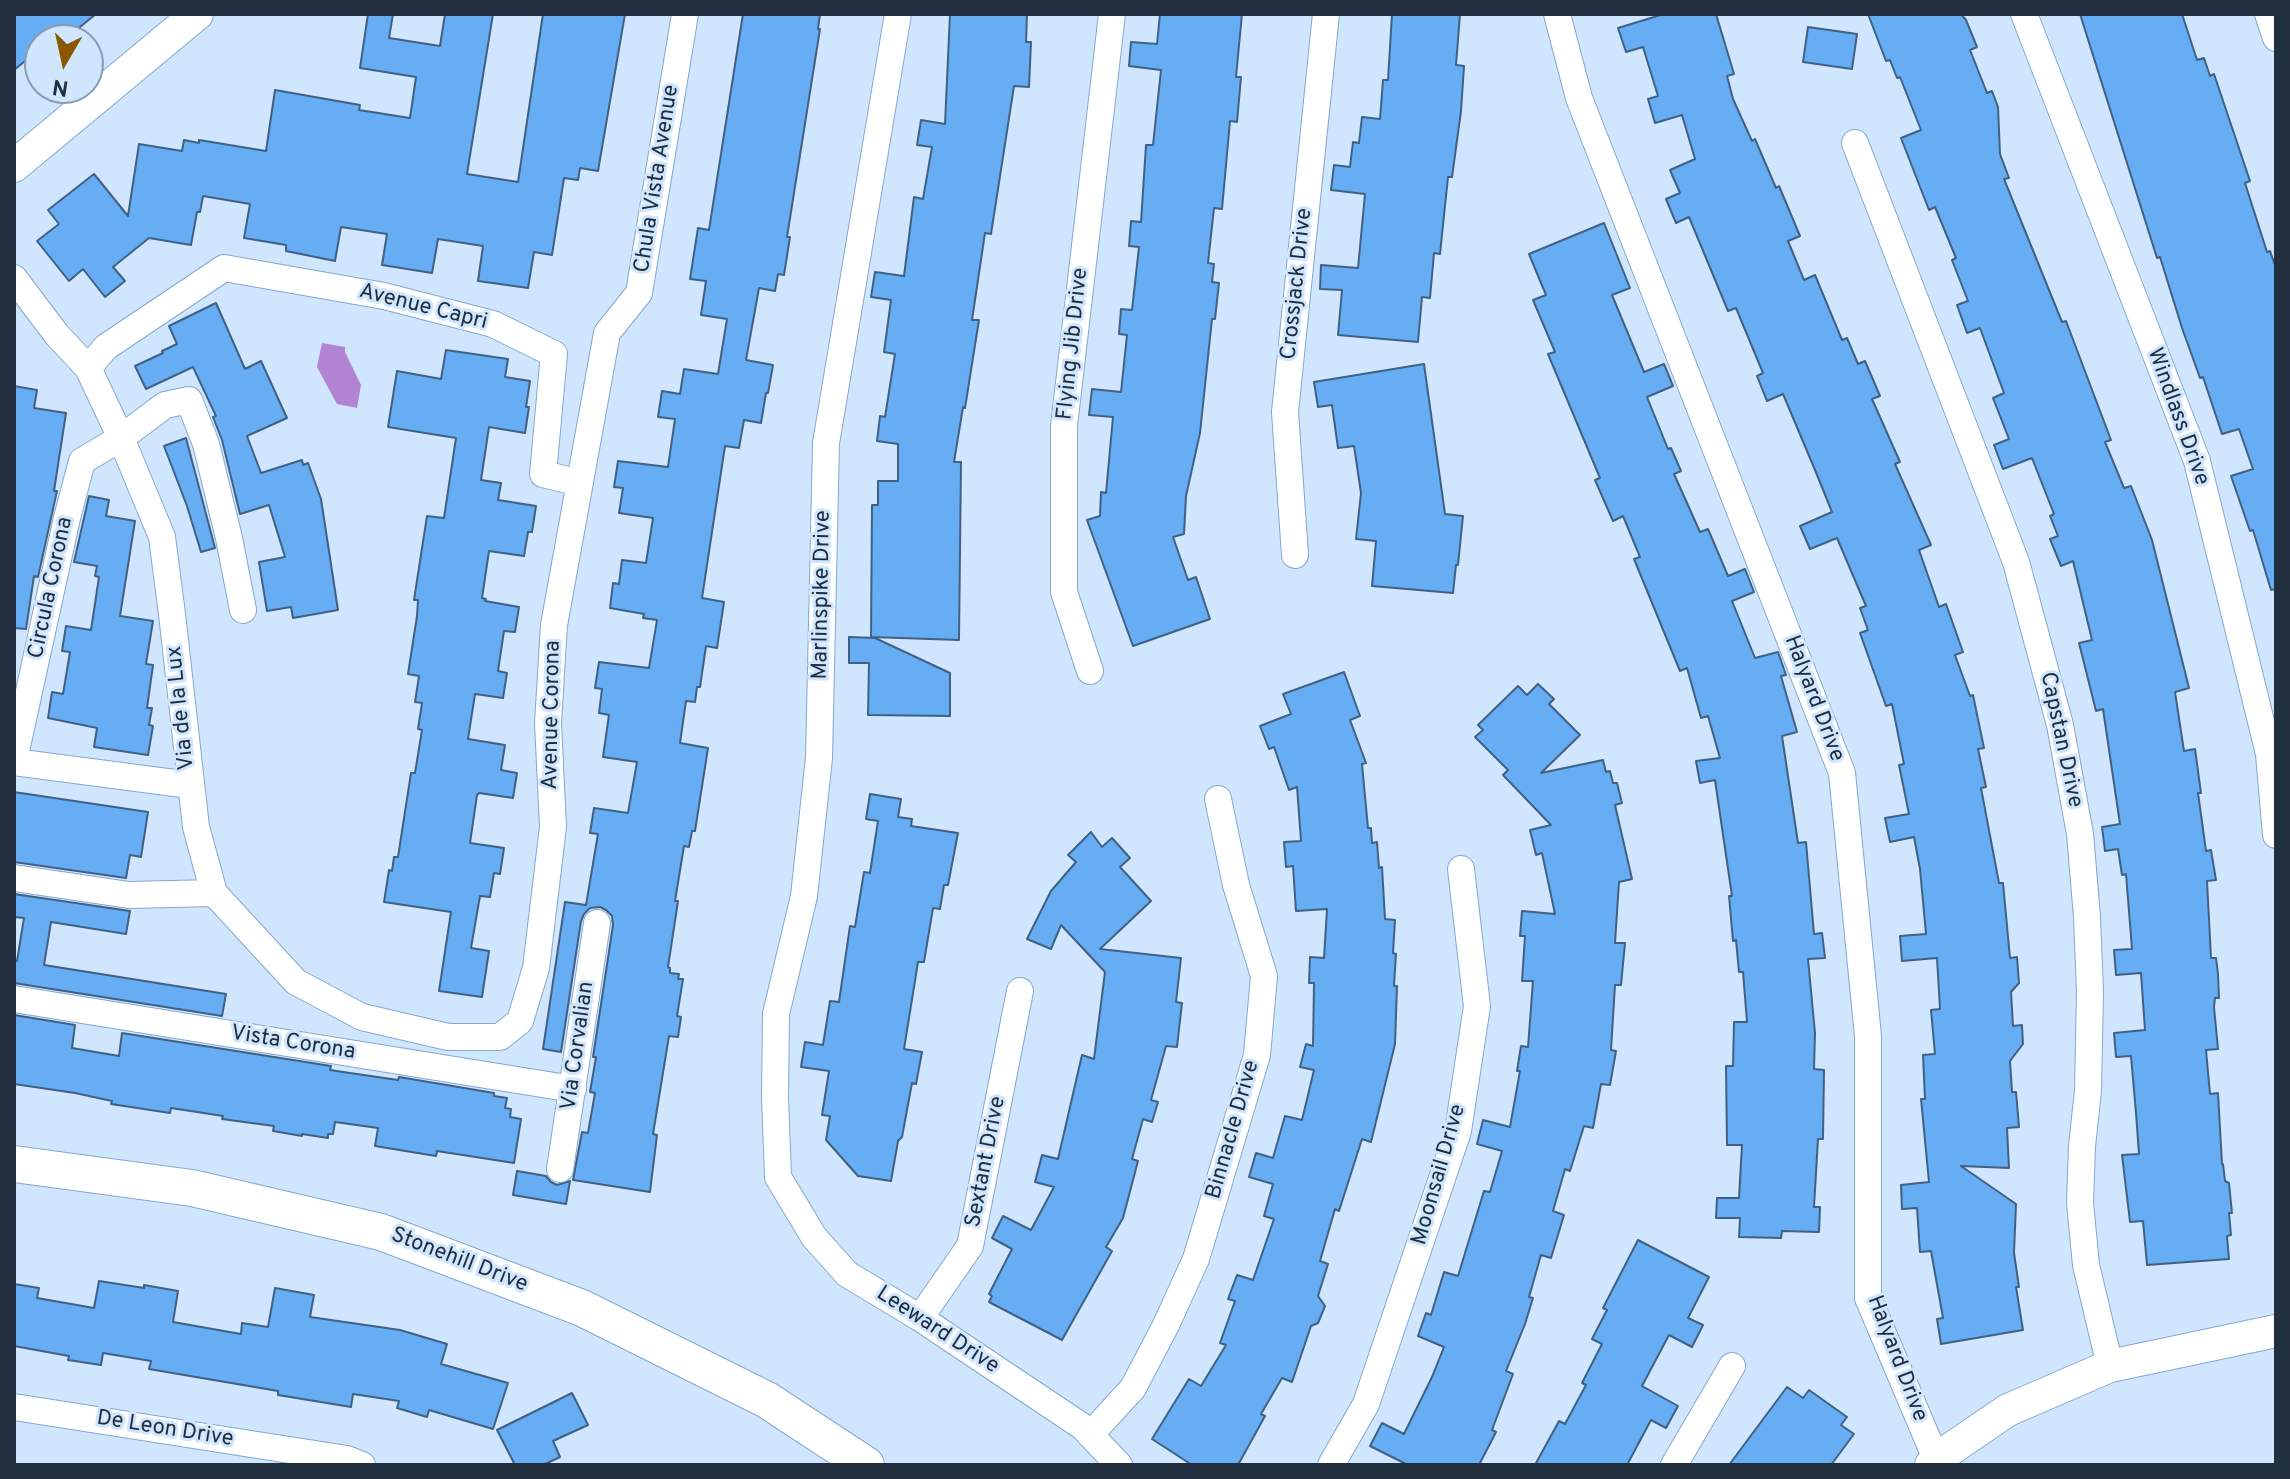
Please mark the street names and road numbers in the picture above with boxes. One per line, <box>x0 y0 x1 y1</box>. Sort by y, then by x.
street label: Chula Vista Avenue <box>630 83 686 275</box>
street label: Crossjack Drive <box>1277 207 1319 361</box>
street label: Flying Jib Drive <box>1053 267 1095 421</box>
street label: Avenue Capri <box>356 279 490 337</box>
street label: Windlass Drive <box>2140 345 2214 489</box>
street label: Marlinspike Drive <box>808 510 838 680</box>
street label: Circula Corona <box>24 515 80 661</box>
street label: Halyard Drive <box>1777 632 1849 766</box>
street label: Avenue Corona <box>538 640 568 790</box>
street label: Via de la Lux <box>162 645 202 771</box>
street label: Capstan Drive <box>2033 670 2087 810</box>
street label: Via Corvalian <box>557 980 601 1112</box>
street label: Vista Corona <box>229 1021 357 1067</box>
street label: Binnacle Drive <box>1202 1058 1266 1202</box>
street label: Sextant Drive <box>961 1094 1013 1230</box>
street label: Moonsail Drive <box>1407 1102 1473 1248</box>
street label: Stonehill Drive <box>387 1223 531 1299</box>
street label: Leeward Drive <box>871 1281 1003 1381</box>
street label: Halyard Drive <box>1860 1292 1932 1426</box>
street label: De Leon Drive <box>95 1406 235 1454</box>

